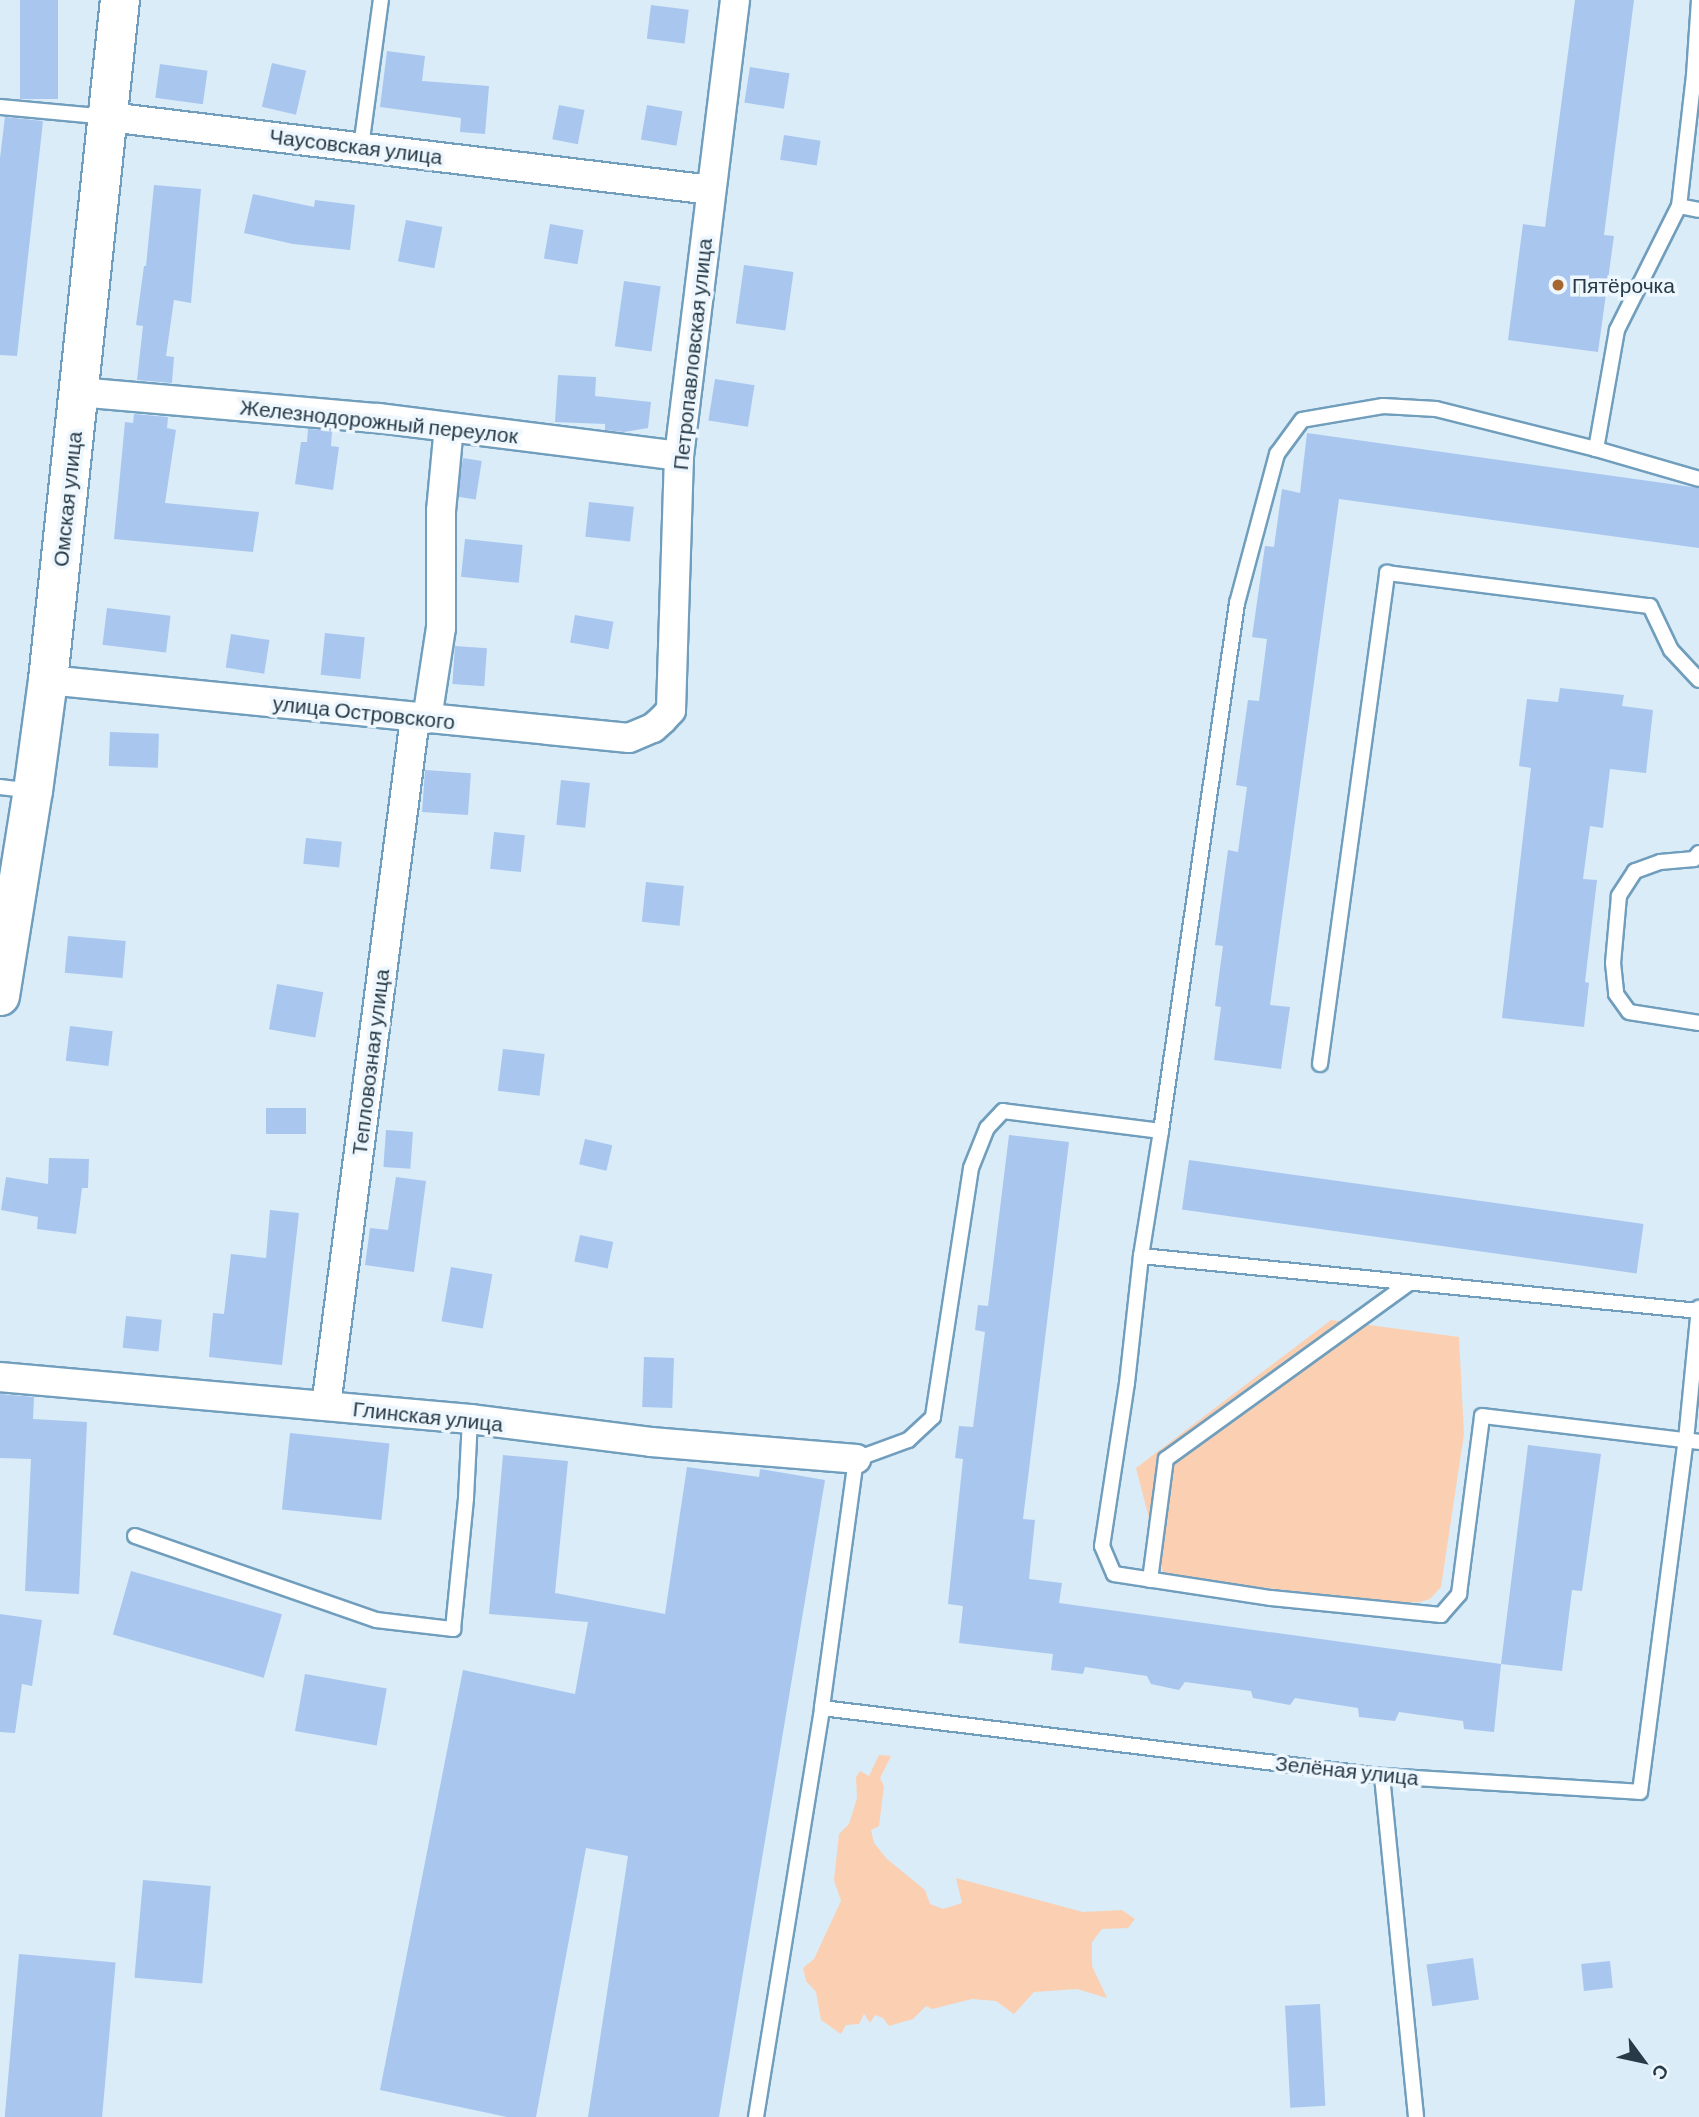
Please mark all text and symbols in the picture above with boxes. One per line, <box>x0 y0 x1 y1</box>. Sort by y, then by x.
street label: Чаусовская улица <box>268 123 444 169</box>
street label: Петропавловская улица <box>667 237 717 471</box>
place label: Пятёрочка <box>1572 272 1675 298</box>
marker: Пятёрочка <box>1550 277 1566 293</box>
street label: Железнодорожный переулок <box>239 394 519 448</box>
street label: Омская улица <box>47 430 87 568</box>
street label: улица Островского <box>272 690 456 734</box>
street label: Тепловозная улица <box>346 967 394 1157</box>
street label: Глинская улица <box>352 1396 504 1436</box>
street label: Зелёная улица <box>1274 1750 1420 1790</box>
north arrow <box>1608 2026 1678 2096</box>
text: С <box>1648 2061 1674 2085</box>

